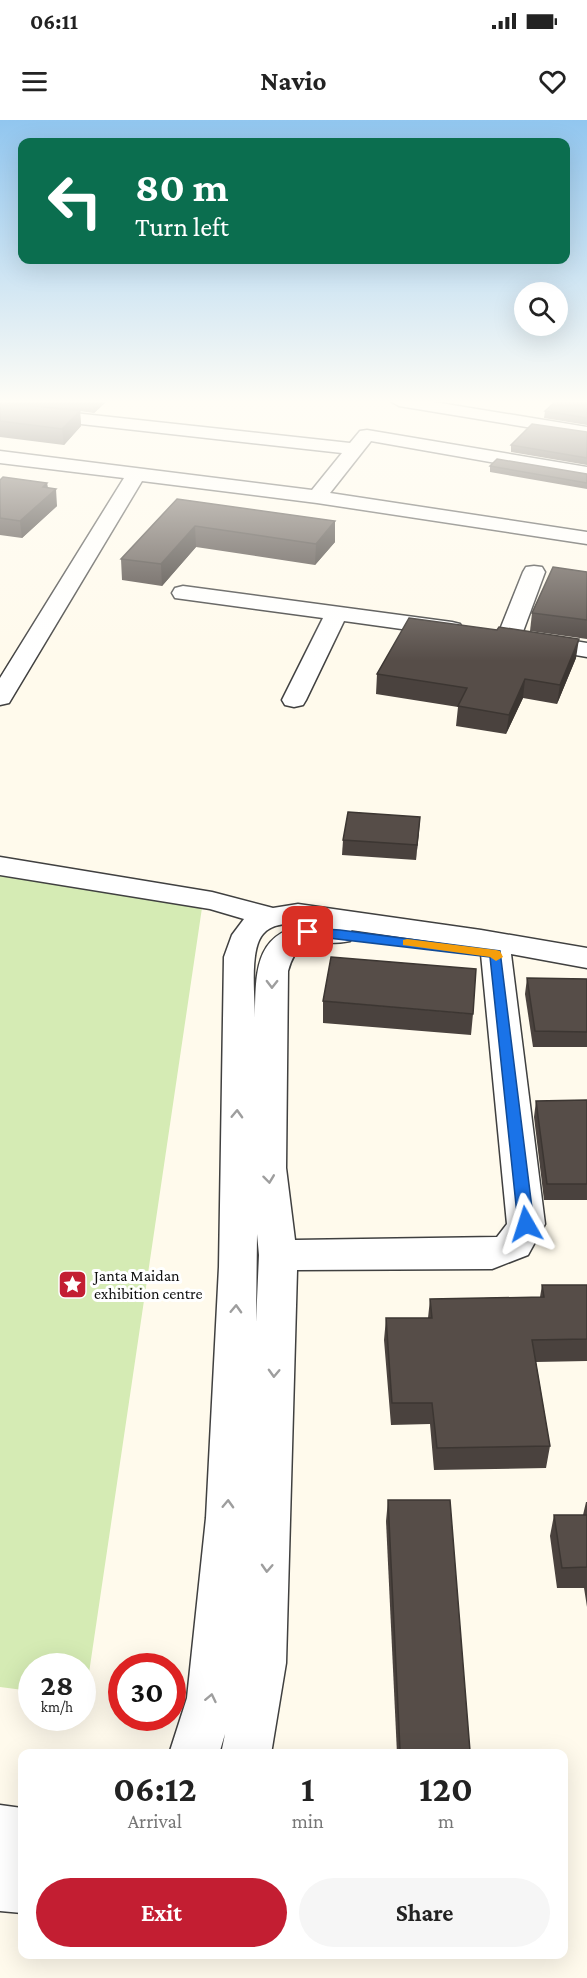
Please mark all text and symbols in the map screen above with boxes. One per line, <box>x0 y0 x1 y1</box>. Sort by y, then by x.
text: 06:11 <box>30 9 78 34</box>
icon: menu <box>18 65 51 98</box>
icon: heart <box>536 65 569 98</box>
text: Navio <box>260 66 327 96</box>
icon: left <box>36 162 114 240</box>
text: 80 m <box>135 163 229 210</box>
text: Turn left <box>135 212 229 242</box>
map controls <box>514 282 568 336</box>
button: search <box>514 282 568 336</box>
pin <box>282 906 333 957</box>
icon: arrive <box>291 915 324 948</box>
one-way arrow <box>265 979 278 988</box>
one-way arrow <box>230 1109 243 1118</box>
one-way arrow <box>262 1174 275 1183</box>
position arrow <box>494 1192 558 1256</box>
place label: Janta Maidan exhibition centre <box>92 1267 202 1302</box>
place icon: Janta Maidan exhibition centre <box>57 1268 89 1300</box>
one-way arrow <box>230 1304 242 1313</box>
one-way arrow <box>268 1369 280 1378</box>
one-way arrow <box>222 1499 235 1508</box>
one-way arrow <box>260 1563 273 1572</box>
speed limit sign: 30 <box>108 1653 186 1731</box>
text: 28 <box>41 1668 73 1701</box>
one-way arrow <box>203 1693 216 1703</box>
text: km/h <box>41 1699 73 1715</box>
text: 06:12 <box>113 1769 197 1809</box>
text: 1 <box>301 1769 315 1809</box>
text: 120 <box>419 1769 473 1809</box>
text: Arrival <box>128 1810 182 1832</box>
text: min <box>292 1810 324 1832</box>
text: m <box>438 1810 454 1832</box>
button: Exit <box>36 1878 287 1947</box>
button: Share <box>299 1878 550 1947</box>

